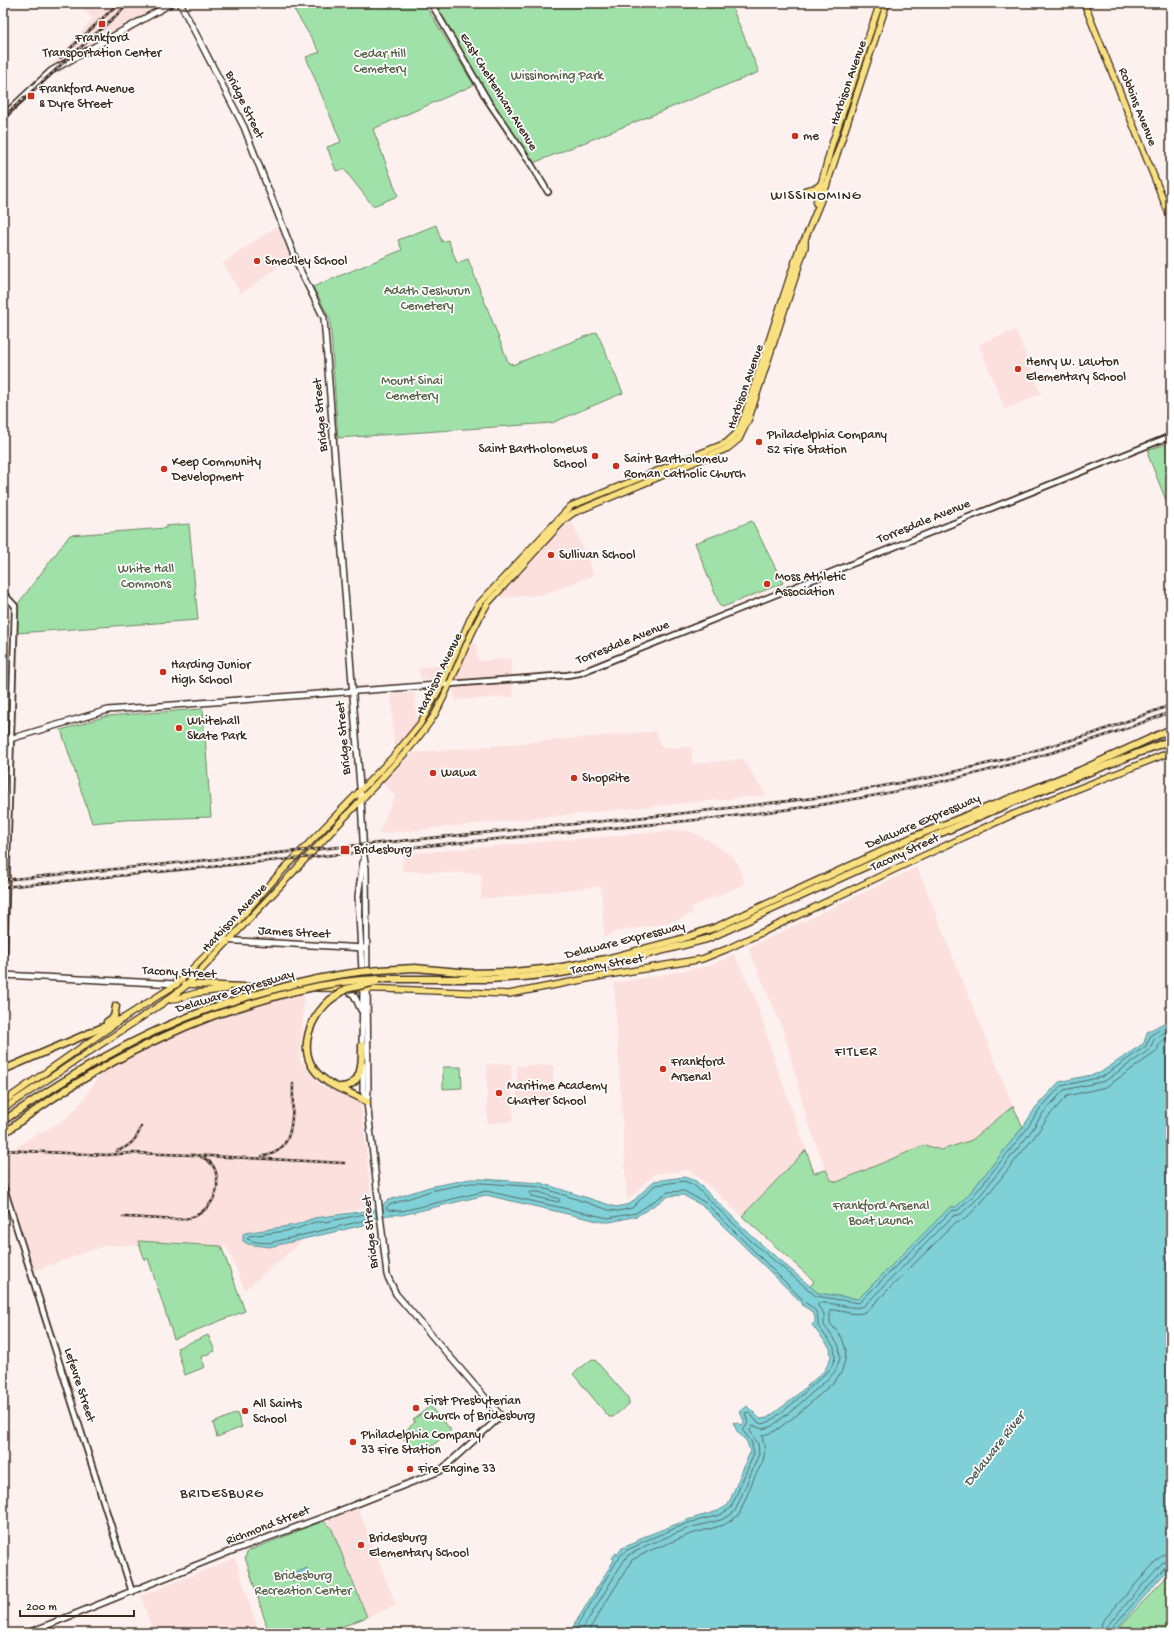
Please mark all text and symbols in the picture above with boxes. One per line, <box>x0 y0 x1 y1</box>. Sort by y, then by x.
marker: Frankford Transportation Center <box>97 19 107 29</box>
street label: East Cheltenham Avenue <box>456 30 541 154</box>
place label: Frankford Transportation Center <box>42 31 163 61</box>
street label: Harbison Avenue <box>827 38 871 127</box>
park label: Cedar Hill Cemetery <box>354 47 407 77</box>
street label: Robbins Avenue <box>1114 66 1160 149</box>
street label: Bridge Street <box>221 68 268 143</box>
park label: Wissinoming Park <box>511 69 605 84</box>
place label: Frankford Avenue & Dyre Street <box>38 82 135 112</box>
marker: Frankford Avenue & Dyre Street <box>26 91 36 101</box>
place label: me <box>803 129 819 144</box>
marker: me <box>790 131 800 141</box>
district label: WISSINOMING <box>770 188 862 205</box>
place label: Smedley School <box>265 254 348 269</box>
marker: Smedley School <box>252 256 262 266</box>
park label: Adath Jeshurun Cemetery <box>384 284 471 314</box>
street label: Harbison Avenue <box>724 342 768 431</box>
place label: Henry W. Lawton Elementary School <box>1026 355 1126 385</box>
marker: Henry W. Lawton Elementary School <box>1013 364 1023 374</box>
park label: Mount Sinai Cemetery <box>381 374 443 404</box>
street label: Bridge Street <box>310 376 332 453</box>
place label: Philadelphia Company 52 Fire Station <box>766 428 888 458</box>
marker: Philadelphia Company 52 Fire Station <box>754 437 764 447</box>
place label: Saint Bartholomews School <box>478 442 588 472</box>
marker: Saint Bartholomews School <box>590 451 600 461</box>
place label: Saint Bartholomew Roman Catholic Church <box>624 452 746 482</box>
place label: Keep Community Development <box>171 455 262 485</box>
marker: Saint Bartholomew Roman Catholic Church <box>611 461 621 471</box>
marker: Keep Community Development <box>159 464 169 474</box>
street label: Torresdale Avenue <box>874 496 973 548</box>
place label: Sullivan School <box>559 548 636 563</box>
marker: Sullivan School <box>546 550 556 560</box>
park label: White Hall Commons <box>118 562 174 592</box>
place label: Moss Athletic Association <box>775 570 846 600</box>
marker: Moss Athletic Association <box>762 579 772 589</box>
street label: Torresdale Avenue <box>573 617 672 669</box>
street label: Harbison Avenue <box>414 631 466 717</box>
place label: Harding Junior High School <box>171 658 252 688</box>
marker: Harding Junior High School <box>158 667 168 677</box>
street label: Bridge Street <box>333 699 355 776</box>
place label: Whitehall Skate Park <box>187 714 247 744</box>
marker: Whitehall Skate Park <box>174 723 184 733</box>
place label: Wawa <box>441 766 477 781</box>
marker: Wawa <box>428 768 438 778</box>
place label: ShopRite <box>582 771 630 786</box>
marker: ShopRite <box>569 773 579 783</box>
street label: Delaware Expressway <box>863 791 983 853</box>
street label: Tacony Street <box>868 830 943 876</box>
place label: Bridesburg <box>353 843 412 858</box>
marker: Bridesburg <box>339 844 351 856</box>
street label: Harbison Avenue <box>199 880 271 956</box>
street label: Delaware Expressway <box>563 919 687 963</box>
street label: James Street <box>257 924 332 942</box>
street label: Tacony Street <box>568 951 646 979</box>
street label: Tacony Street <box>141 964 218 983</box>
street label: Delaware Expressway <box>173 967 297 1017</box>
district label: FITLER <box>833 1044 878 1061</box>
place label: Frankford Arsenal <box>670 1055 726 1085</box>
marker: Frankford Arsenal <box>658 1064 668 1074</box>
place label: Maritime Academy Charter School <box>507 1079 608 1109</box>
marker: Maritime Academy Charter School <box>494 1088 504 1098</box>
street label: Bridge Street <box>360 1193 382 1270</box>
park label: Frankford Arsenal Boat Launch <box>832 1199 929 1229</box>
street label: Lefevre Street <box>60 1346 99 1426</box>
place label: First Presbyterian Church of Bridesburg <box>423 1394 535 1424</box>
place label: All Saints School <box>253 1397 303 1427</box>
marker: First Presbyterian Church of Bridesburg <box>411 1403 421 1413</box>
marker: All Saints School <box>240 1406 250 1416</box>
water label: Delaware River <box>961 1407 1031 1491</box>
place label: Philadelphia Company 33 Fire Station <box>360 1428 482 1458</box>
marker: Philadelphia Company 33 Fire Station <box>348 1437 358 1447</box>
place label: Fire Engine 33 <box>417 1462 496 1477</box>
marker: Fire Engine 33 <box>405 1464 415 1474</box>
district label: BRIDESBURG <box>179 1486 264 1503</box>
street label: Richmond Street <box>224 1503 314 1549</box>
place label: Bridesburg Elementary School <box>368 1531 469 1561</box>
marker: Bridesburg Elementary School <box>356 1540 366 1550</box>
park label: Bridesburg Recreation Center <box>254 1569 353 1599</box>
scale bar <box>20 1592 134 1618</box>
text: 200 m <box>26 1601 57 1615</box>

